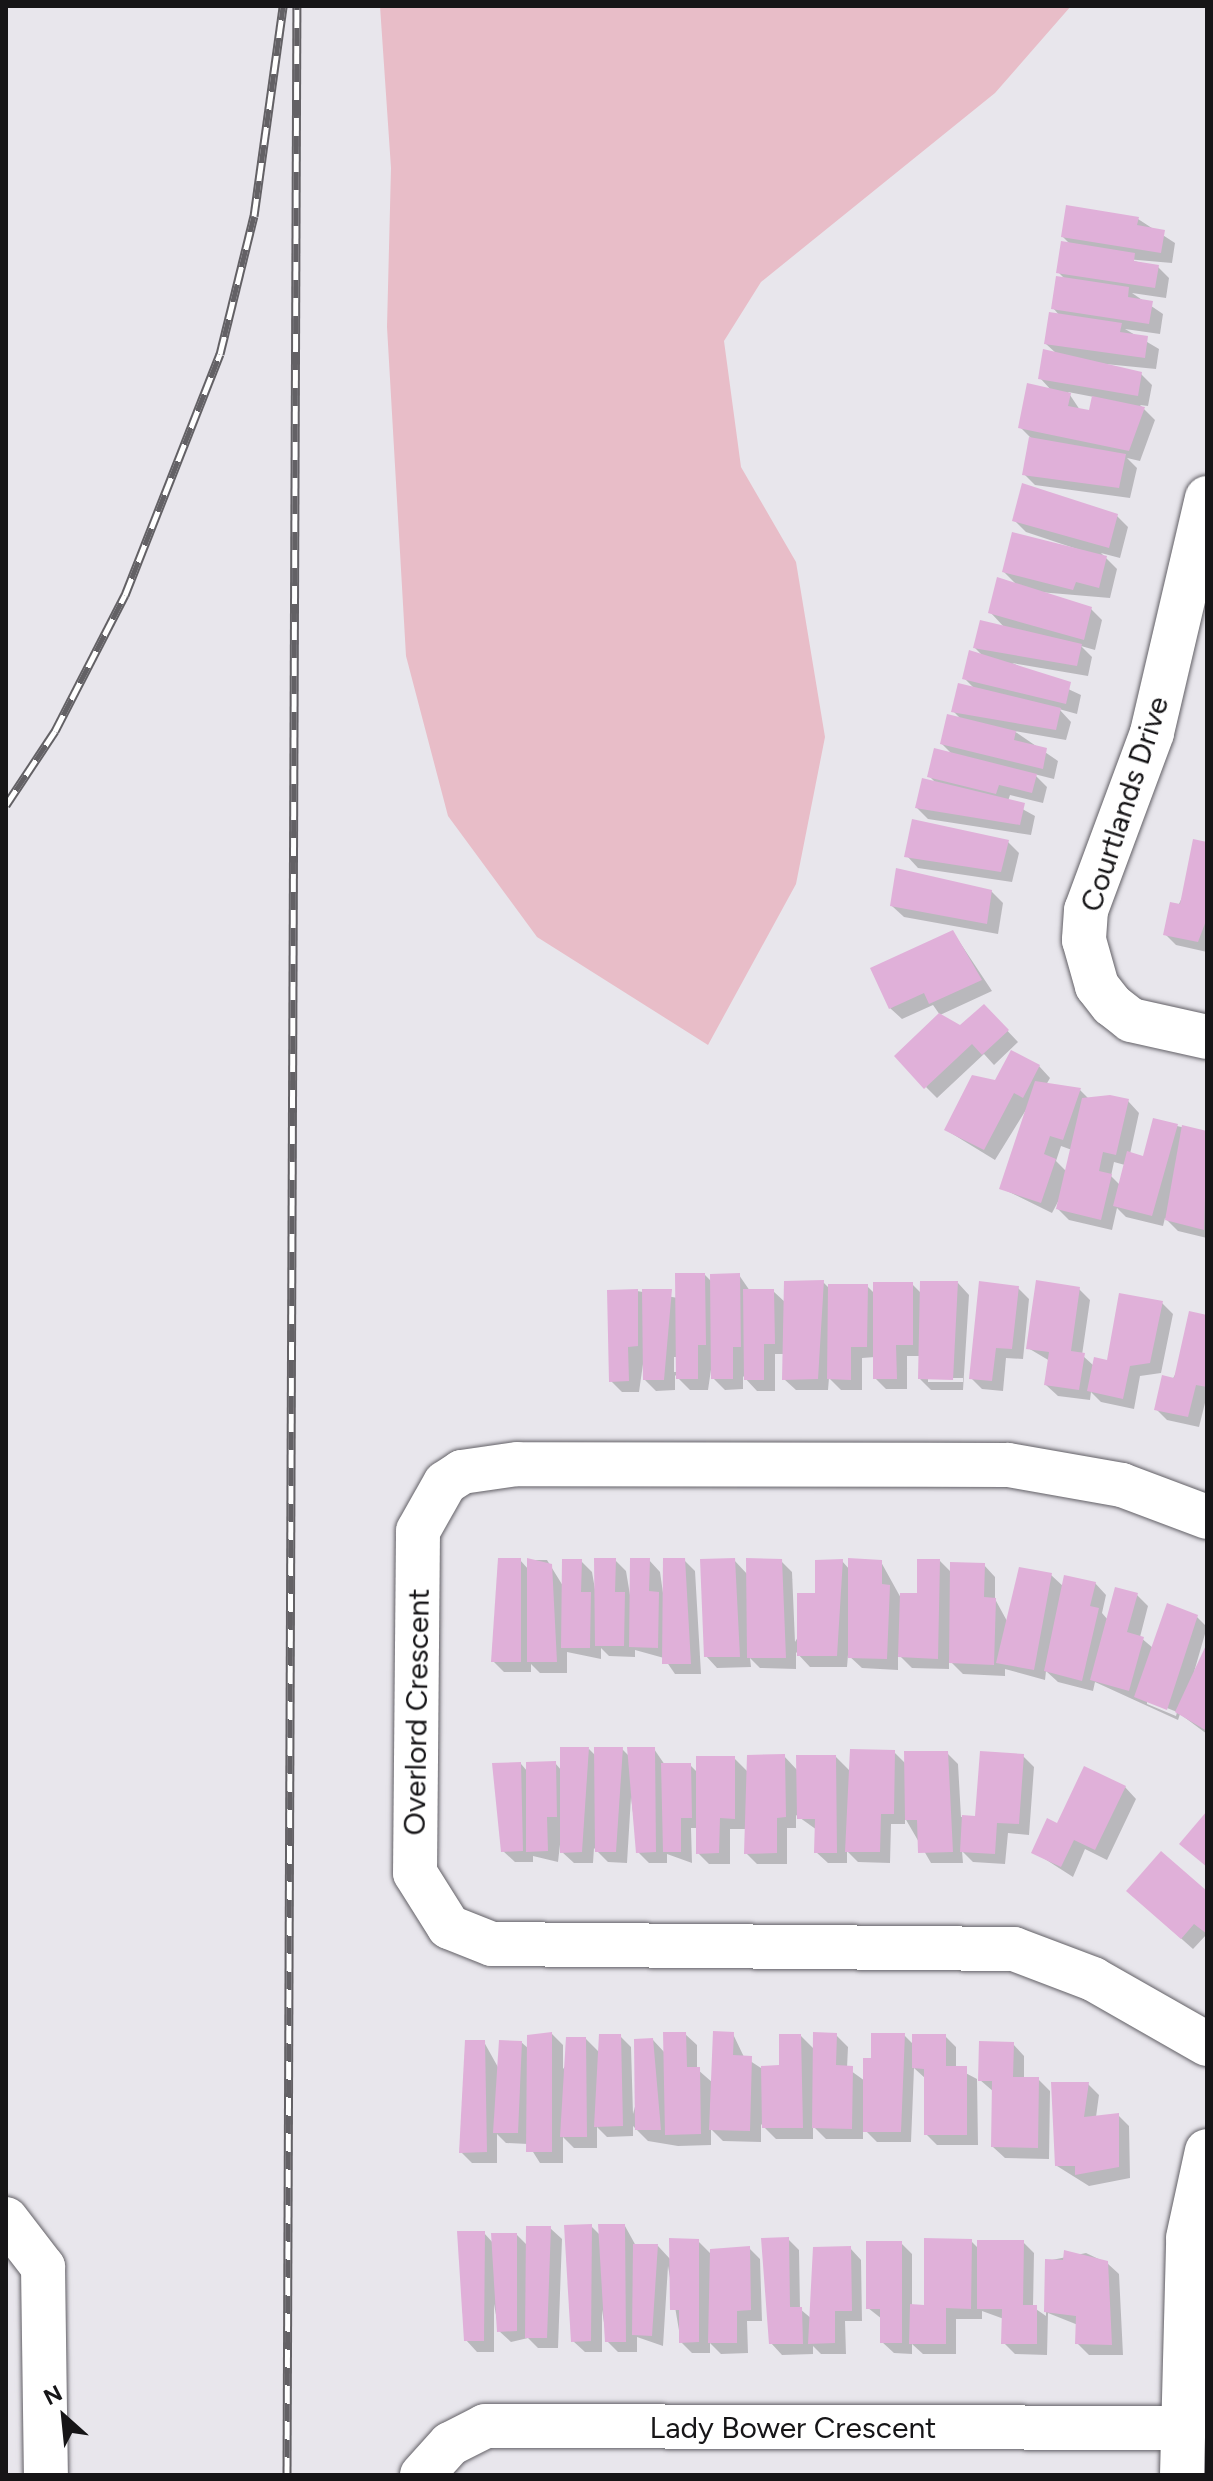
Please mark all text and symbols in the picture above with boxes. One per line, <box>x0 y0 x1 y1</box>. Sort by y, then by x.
street label: Courtlands Drive <box>1073 692 1177 916</box>
street label: Overlord Crescent <box>397 1588 437 1836</box>
north arrow <box>24 2377 104 2457</box>
text: N <box>39 2379 67 2411</box>
street label: Lady Bower Crescent <box>650 2410 936 2446</box>

